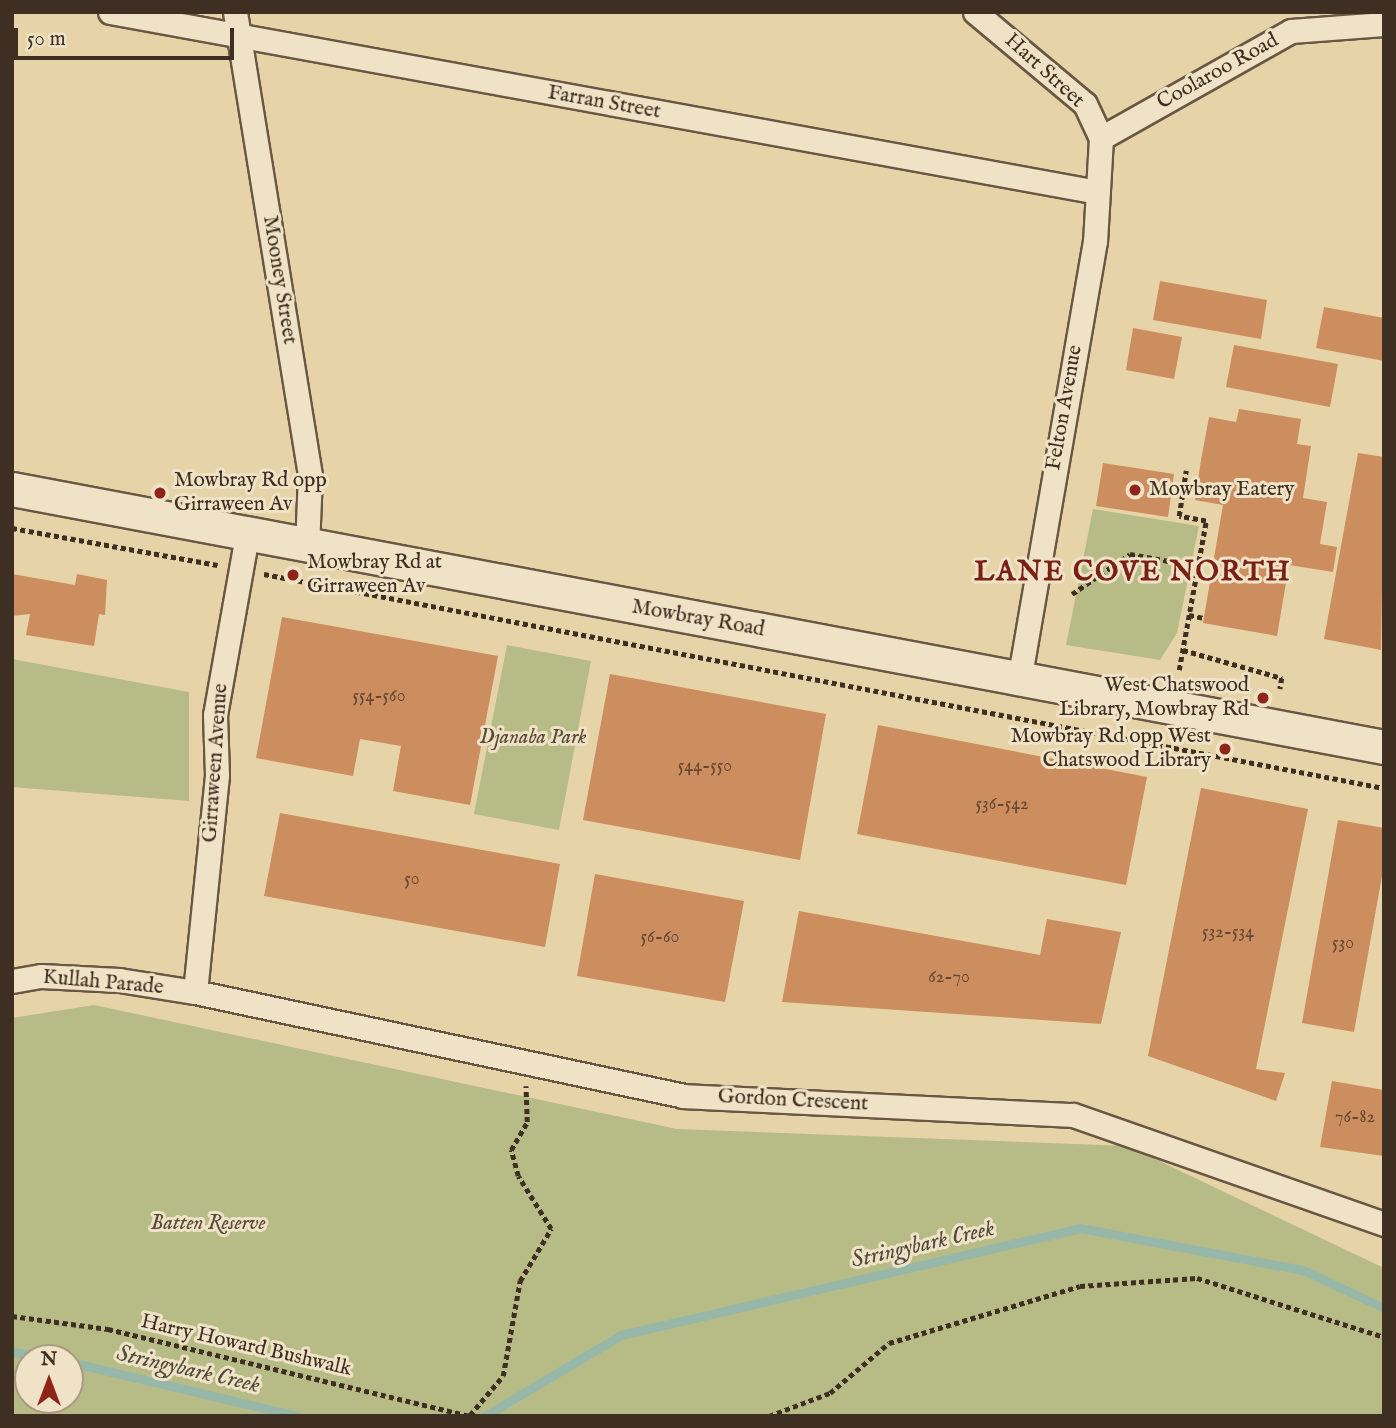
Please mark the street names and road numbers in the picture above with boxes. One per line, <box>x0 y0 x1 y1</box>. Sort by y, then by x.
street label: Coolaroo Road <box>1153 28 1283 116</box>
street label: Hart Street <box>999 29 1089 113</box>
street label: Farran Street <box>545 81 663 125</box>
street label: Mooney Street <box>256 214 302 346</box>
street label: Felton Avenue <box>1042 343 1088 473</box>
street label: Mowbray Road <box>630 595 766 643</box>
street label: Girraween Avenue <box>198 683 234 843</box>
street label: Kullah Parade <box>42 965 164 1001</box>
street label: Gordon Crescent <box>717 1084 869 1118</box>
street label: Harry Howard Bushwalk <box>138 1309 354 1383</box>

